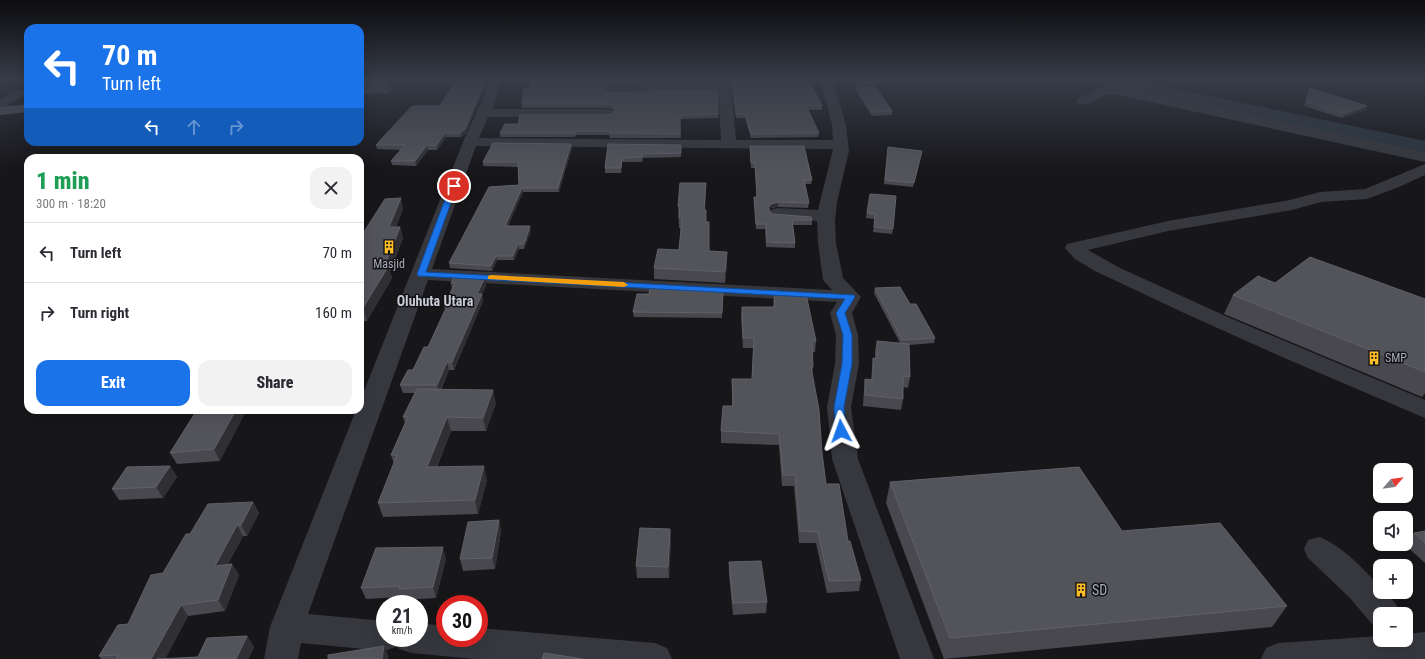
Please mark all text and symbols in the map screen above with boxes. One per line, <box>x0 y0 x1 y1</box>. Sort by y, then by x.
text: 70 m <box>102 39 158 72</box>
icon: left <box>36 40 88 92</box>
text: Turn left <box>102 73 161 94</box>
icon: left <box>141 116 163 138</box>
icon: ahead <box>183 116 205 138</box>
icon: right <box>225 116 247 138</box>
text: 1 min <box>36 167 90 195</box>
button: close <box>310 167 352 209</box>
pin <box>437 169 471 203</box>
icon: arrive <box>443 175 465 197</box>
text: 300 m · 18:20 <box>36 196 106 211</box>
building icon: Masjid <box>381 239 397 255</box>
icon: left <box>36 242 58 264</box>
text: Turn left <box>70 244 121 262</box>
text: 70 m <box>322 244 352 262</box>
place label: Masjid <box>373 257 405 271</box>
district label: Oluhuta Utara <box>397 293 474 309</box>
icon: right <box>36 302 58 324</box>
text: Turn right <box>70 304 129 322</box>
text: 160 m <box>315 304 352 322</box>
building icon: SMP <box>1366 350 1382 366</box>
place label: SMP <box>1385 351 1407 365</box>
button: Exit <box>36 360 190 406</box>
button: Share <box>198 360 352 406</box>
position arrow <box>820 410 862 452</box>
north arrow <box>1373 463 1413 503</box>
map controls <box>1373 463 1413 647</box>
button: sound <box>1373 511 1413 551</box>
button: + <box>1373 559 1413 599</box>
building icon: SD <box>1073 582 1089 598</box>
place label: SD <box>1092 582 1107 598</box>
speed limit sign: 30 <box>436 595 488 647</box>
text: 21 <box>392 604 412 628</box>
button: − <box>1373 607 1413 647</box>
text: km/h <box>392 625 412 636</box>

